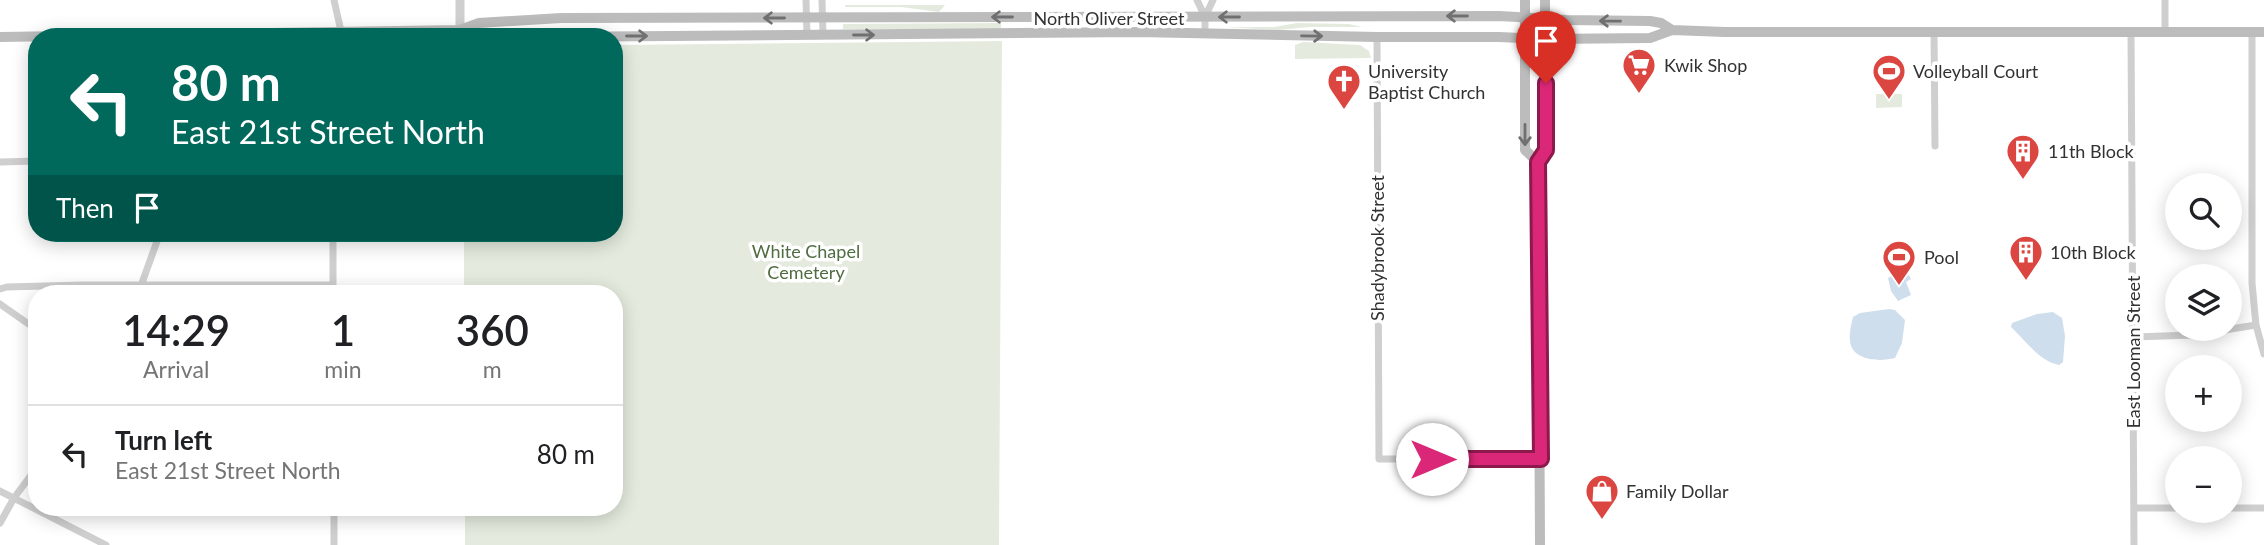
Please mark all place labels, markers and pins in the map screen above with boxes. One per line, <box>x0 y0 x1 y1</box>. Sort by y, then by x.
pin <box>1516 11 1576 83</box>
supermarket icon: Kwik Shop <box>1620 46 1658 95</box>
sports icon: Volleyball Court <box>1870 52 1908 101</box>
place label: Kwik Shop <box>1664 54 1747 76</box>
place label: University Baptist Church <box>1368 60 1485 103</box>
place label: Volleyball Court <box>1913 60 2039 82</box>
church icon: University Baptist Church <box>1325 62 1363 111</box>
building icon: 11th Block <box>2004 132 2042 181</box>
place label: 11th Block <box>2048 140 2134 162</box>
building icon: 10th Block <box>2007 233 2045 282</box>
sports icon: Pool <box>1880 238 1918 287</box>
place label: 10th Block <box>2050 241 2136 263</box>
place label: Pool <box>1924 246 1959 268</box>
shop icon: Family Dollar <box>1583 472 1621 521</box>
place label: Family Dollar <box>1626 480 1729 502</box>

